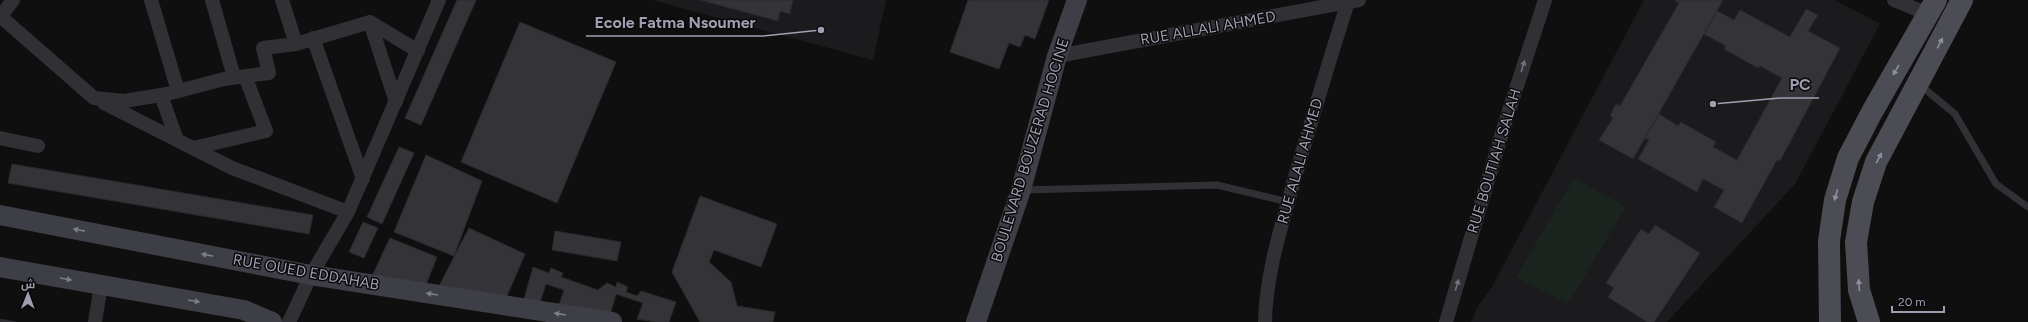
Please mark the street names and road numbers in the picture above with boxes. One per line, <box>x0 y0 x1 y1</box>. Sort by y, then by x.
street label: RUE ALLALI AHMED <box>1139 7 1277 49</box>
street label: BOULEVARD BOUZERAD HOCINE <box>987 36 1073 264</box>
street label: RUE BOUTIAH SALAH <box>1463 87 1525 235</box>
street label: RUE ALALI AHMED <box>1273 96 1327 226</box>
street label: RUE OUED EDDAHAB <box>232 250 380 294</box>

